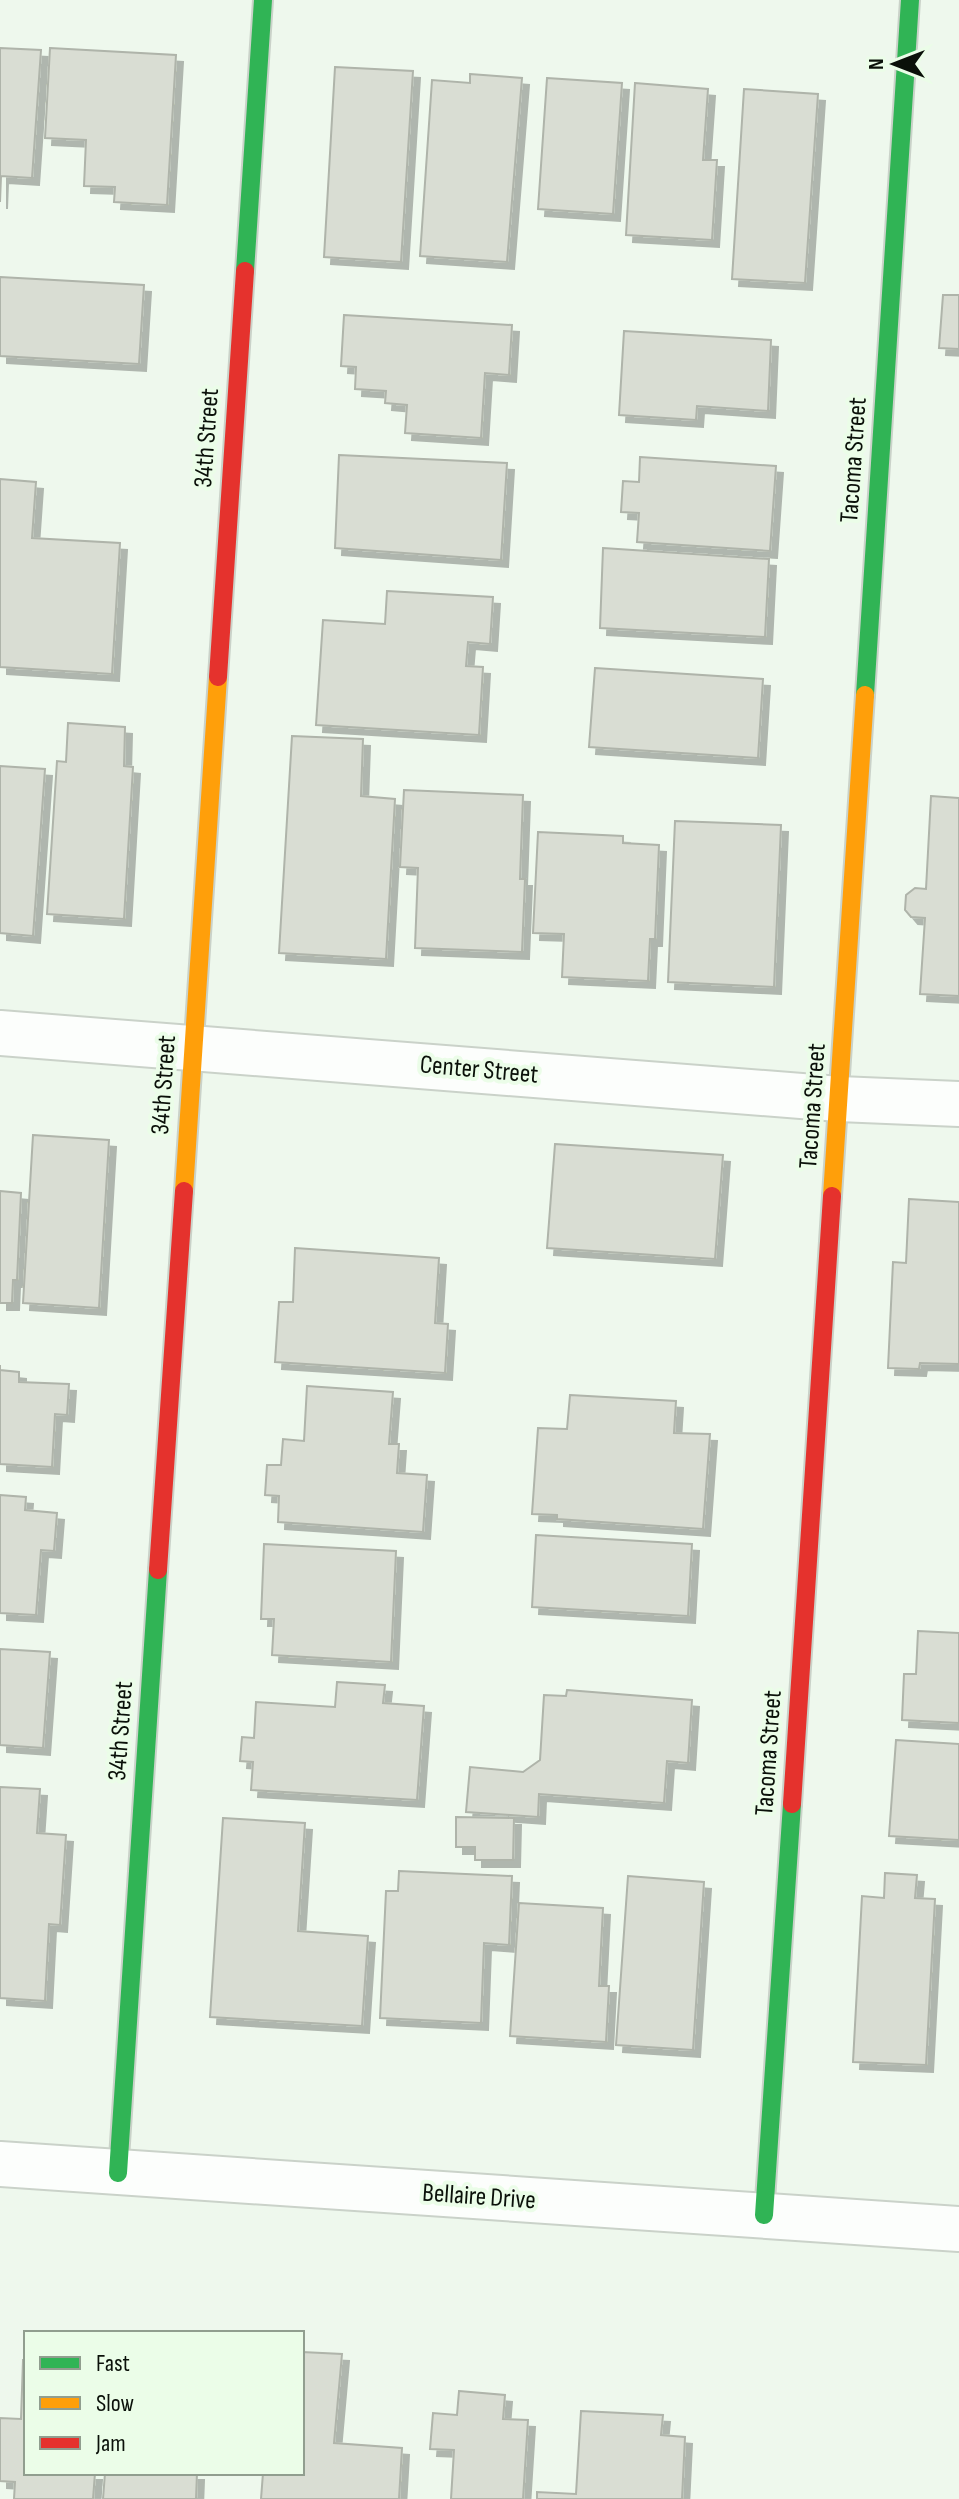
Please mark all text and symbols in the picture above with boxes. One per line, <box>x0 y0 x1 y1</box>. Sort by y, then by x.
north arrow <box>855 24 935 104</box>
text: N <box>863 58 890 70</box>
street label: 34th Street <box>188 387 226 489</box>
street label: Tacoma Street <box>834 396 874 524</box>
street label: 34th Street <box>145 1034 183 1136</box>
street label: Tacoma Street <box>793 1042 833 1170</box>
street label: Center Street <box>418 1049 540 1091</box>
street label: 34th Street <box>102 1680 140 1782</box>
street label: Tacoma Street <box>749 1689 789 1817</box>
street label: Bellaire Drive <box>421 2178 537 2216</box>
legend <box>24 2331 304 2475</box>
text: Fast <box>96 2349 130 2378</box>
text: Slow <box>96 2389 134 2418</box>
text: Jam <box>95 2429 126 2458</box>

